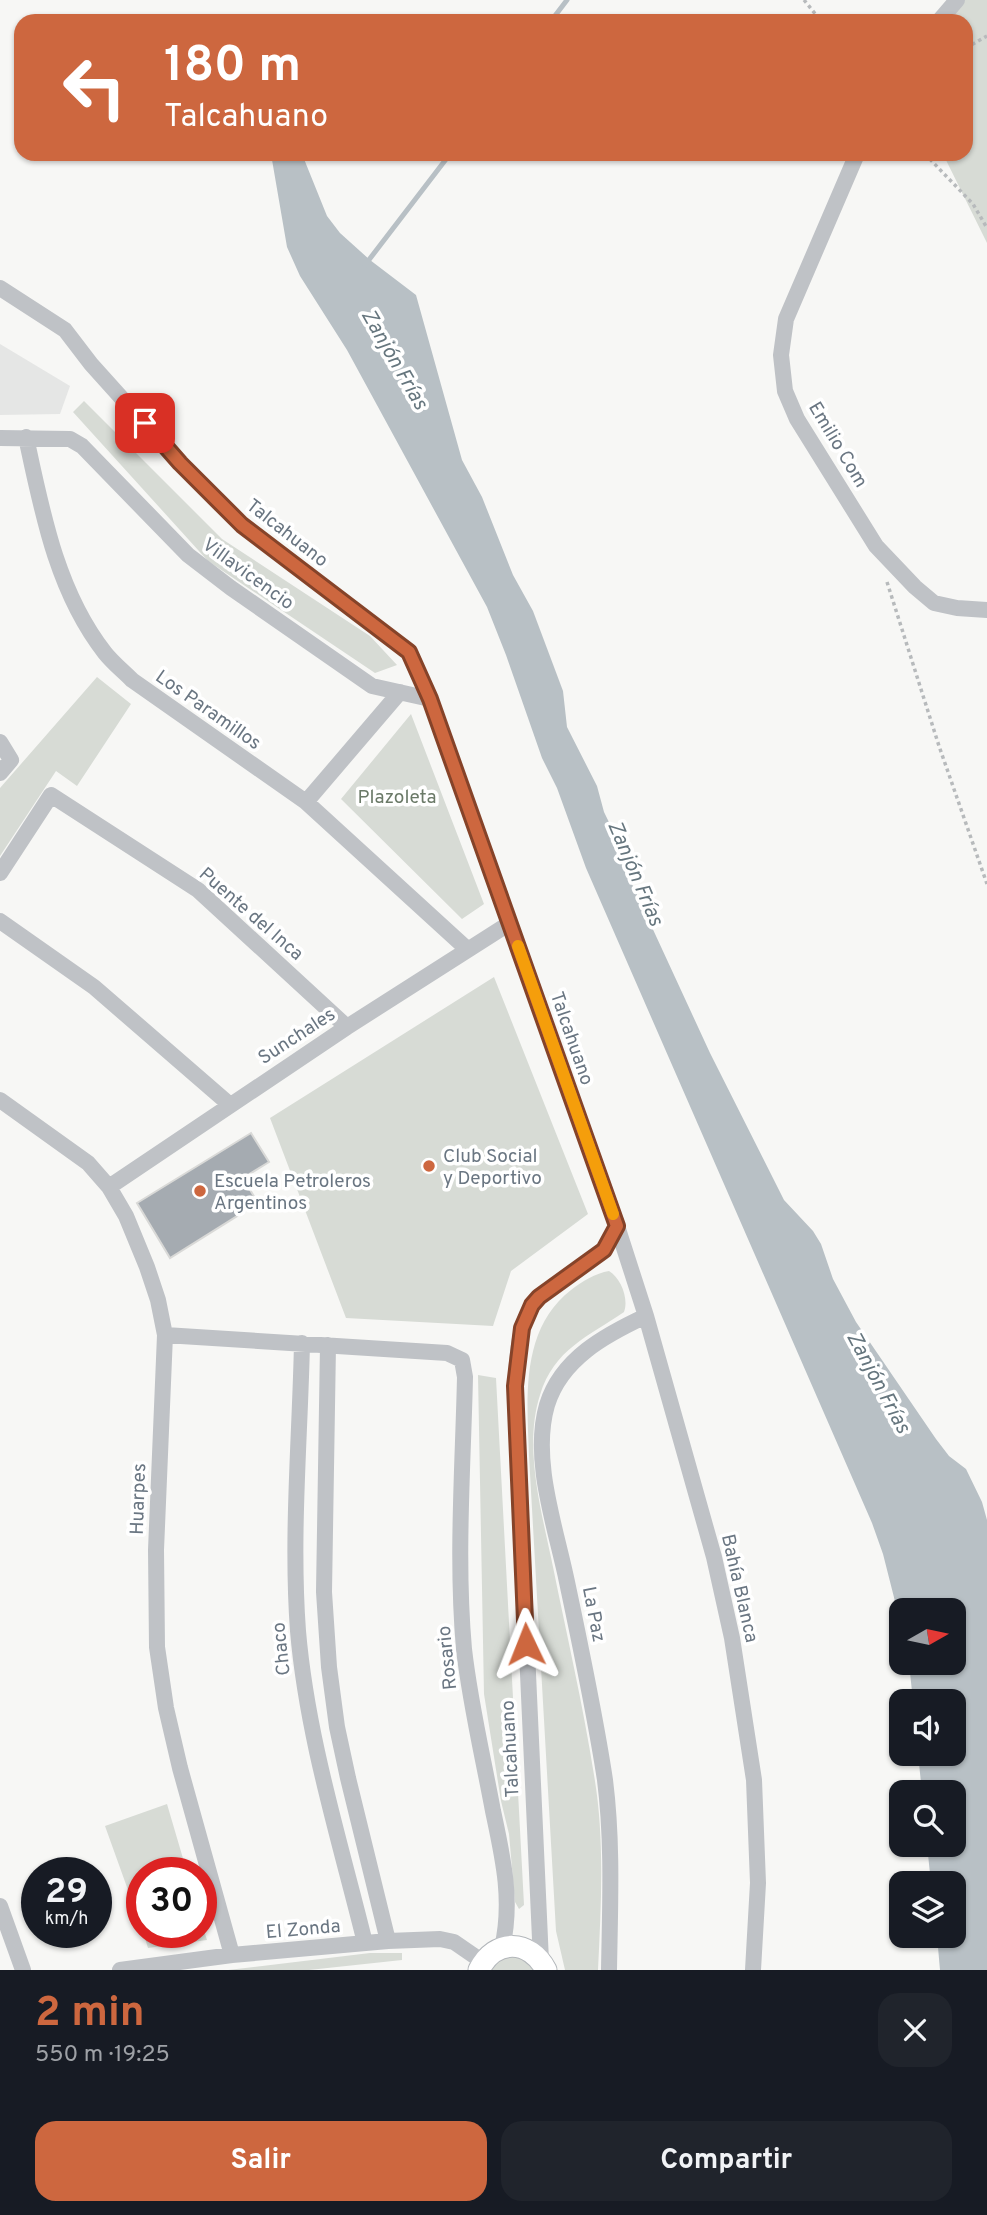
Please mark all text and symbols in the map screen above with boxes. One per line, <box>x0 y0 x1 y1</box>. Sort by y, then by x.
text: 180 m <box>164 37 301 99</box>
icon: left <box>49 42 140 133</box>
text: Talcahuano <box>164 98 328 138</box>
water label: Zanjón Frías <box>354 305 434 415</box>
pin <box>115 393 175 453</box>
street label: Emilio Com <box>802 398 872 492</box>
icon: arrive <box>126 404 164 442</box>
street label: Talcahuano <box>241 494 333 573</box>
street label: Villavicencio <box>197 533 298 616</box>
street label: Los Paramillos <box>150 665 265 756</box>
park label: Plazoleta <box>358 786 436 810</box>
water label: Zanjón Frías <box>600 817 669 931</box>
street label: Puente del Inca <box>193 863 308 966</box>
street label: Talcahuano <box>544 989 598 1089</box>
street label: Sunchales <box>254 1003 340 1071</box>
place label: Club Social y Deportivo <box>443 1145 542 1191</box>
marker: Club Social y Deportivo <box>421 1158 437 1174</box>
place label: Escuela Petroleros Argentinos <box>214 1170 371 1216</box>
marker: Escuela Petroleros Argentinos <box>192 1183 208 1199</box>
water label: Zanjón Frías <box>839 1327 916 1439</box>
street label: Huarpes <box>126 1463 152 1535</box>
street label: Bahía Blanca <box>715 1532 763 1645</box>
street label: La Paz <box>576 1584 610 1644</box>
north arrow <box>889 1598 966 1675</box>
map controls <box>889 1598 966 1948</box>
position arrow <box>489 1607 563 1681</box>
street label: Chaco <box>267 1621 297 1677</box>
street label: Rosario <box>433 1625 463 1691</box>
button: sound <box>889 1689 966 1766</box>
street label: Talcahuano <box>496 1700 526 1798</box>
button: search <box>889 1780 966 1857</box>
speed limit sign: 30 <box>126 1857 217 1948</box>
text: 29 <box>45 1871 88 1915</box>
button: layers <box>889 1871 966 1948</box>
text: km/h <box>45 1908 88 1931</box>
street label: El Zonda <box>265 1915 342 1945</box>
text: 2 min <box>35 1988 145 2041</box>
button: close <box>878 1993 952 2067</box>
text: 550 m · 19:25 <box>35 2041 170 2070</box>
button: Salir <box>35 2121 487 2201</box>
button: Compartir <box>501 2121 952 2201</box>

